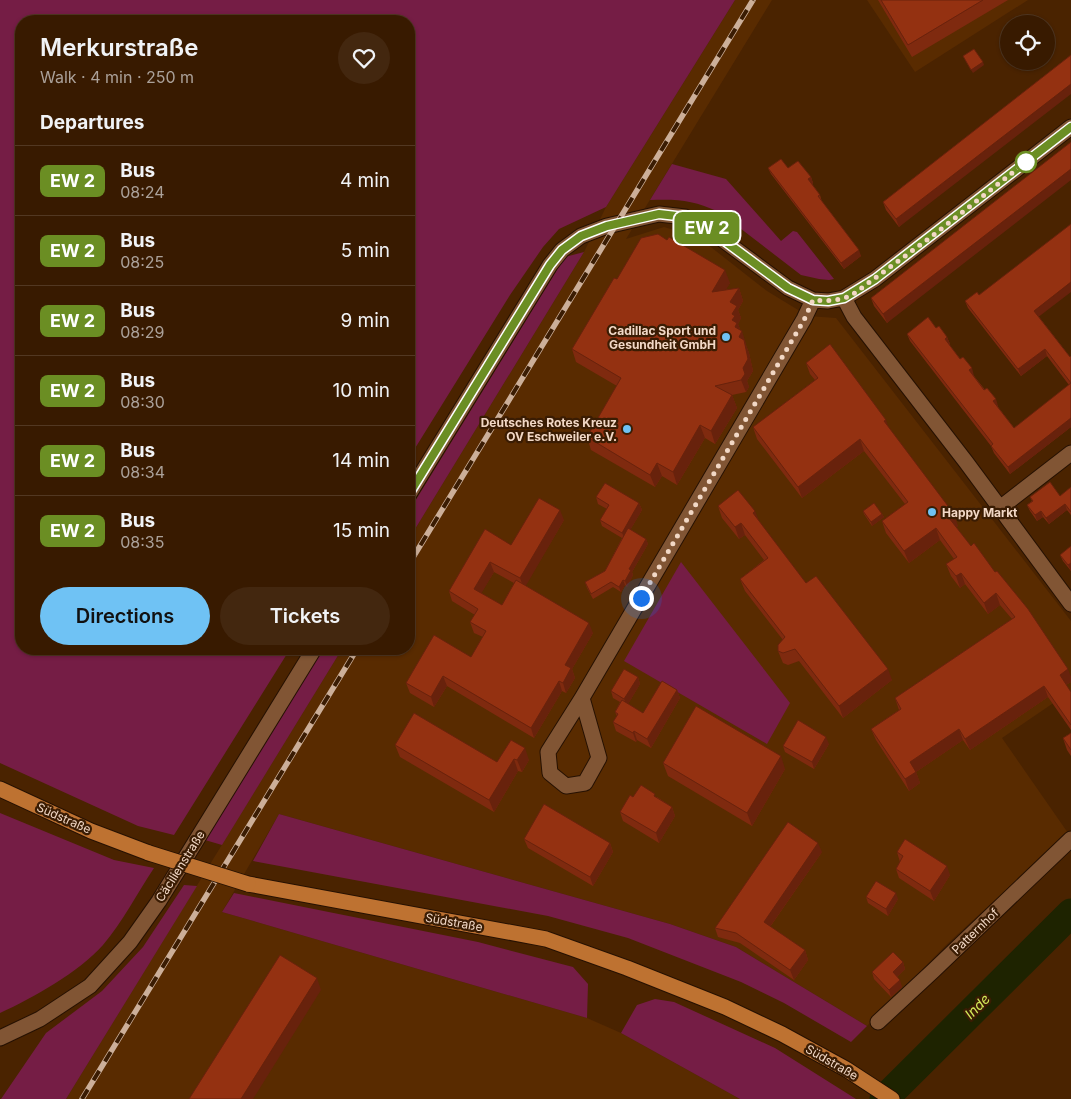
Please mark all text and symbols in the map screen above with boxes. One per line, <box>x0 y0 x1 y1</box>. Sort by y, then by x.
map controls <box>1000 15 1055 70</box>
button: locate <box>1000 15 1055 70</box>
button: heart <box>338 32 390 84</box>
text: Merkurstraße <box>40 33 199 62</box>
text: Walk · 4 min · 250 m <box>40 67 194 87</box>
text: Departures <box>40 111 144 134</box>
unlabelled marker <box>1015 151 1037 173</box>
text: Bus <box>120 159 155 182</box>
text: 4 min <box>340 169 390 192</box>
text: EW 2 <box>50 170 95 191</box>
text: 08:24 <box>120 182 165 202</box>
line badge: EW 2 <box>672 212 742 244</box>
text: EW 2 <box>684 217 730 238</box>
text: Bus <box>120 229 155 252</box>
text: 5 min <box>341 239 390 262</box>
text: EW 2 <box>50 240 95 261</box>
text: 08:25 <box>120 252 164 272</box>
text: Bus <box>120 299 155 322</box>
text: 9 min <box>340 309 390 332</box>
text: EW 2 <box>50 310 95 331</box>
text: 08:29 <box>120 322 165 342</box>
place label: Cadillac Sport und Gesundheit GmbH <box>608 323 716 352</box>
marker: Cadillac Sport und Gesundheit GmbH <box>720 331 732 343</box>
text: Bus <box>120 369 155 392</box>
text: 10 min <box>332 379 390 402</box>
text: EW 2 <box>50 380 95 401</box>
text: 08:30 <box>120 392 165 412</box>
place label: Deutsches Rotes Kreuz OV Eschweiler e.V. <box>481 415 617 444</box>
marker: Deutsches Rotes Kreuz OV Eschweiler e.V. <box>621 423 633 435</box>
text: Bus <box>120 439 155 462</box>
text: 14 min <box>332 449 390 472</box>
text: EW 2 <box>50 450 95 471</box>
text: 08:34 <box>120 462 165 482</box>
place label: Happy Markt <box>942 505 1018 520</box>
marker: Happy Markt <box>926 506 938 518</box>
text: Bus <box>120 509 155 532</box>
text: 15 min <box>333 519 390 542</box>
text: EW 2 <box>50 520 95 541</box>
text: 08:35 <box>120 532 164 552</box>
your location <box>629 586 654 611</box>
button: Directions <box>40 587 210 645</box>
button: Tickets <box>220 587 390 645</box>
street label: Südstraße <box>34 799 94 837</box>
street label: Cäcilienstraße <box>152 828 208 904</box>
street label: Patternhof <box>948 905 1002 957</box>
street label: Südstraße <box>424 910 484 934</box>
water label: Inde <box>961 990 993 1022</box>
street label: Südstraße <box>803 1041 861 1083</box>

